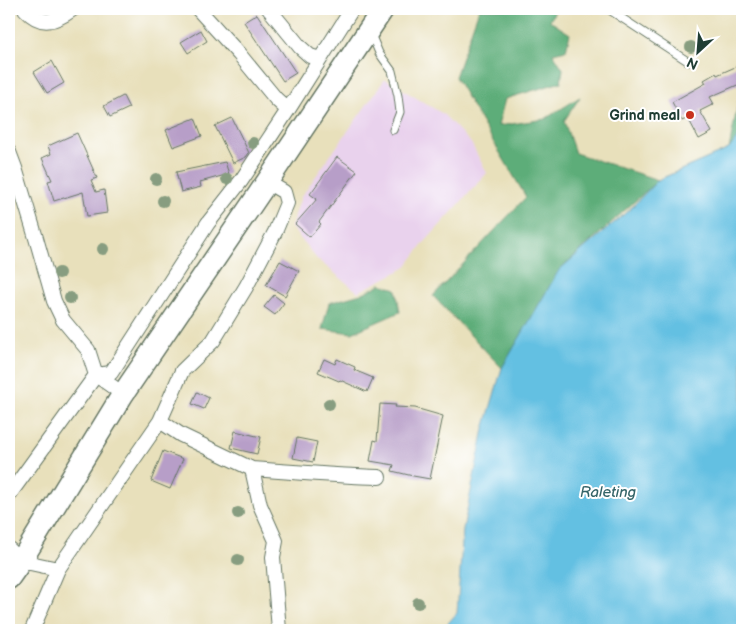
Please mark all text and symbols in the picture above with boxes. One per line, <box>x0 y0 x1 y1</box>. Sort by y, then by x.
north arrow <box>674 28 724 78</box>
text: N <box>684 53 701 73</box>
place label: Grind meal <box>609 107 680 124</box>
marker: Grind meal <box>684 109 696 121</box>
water label: Raleting <box>580 483 637 502</box>

